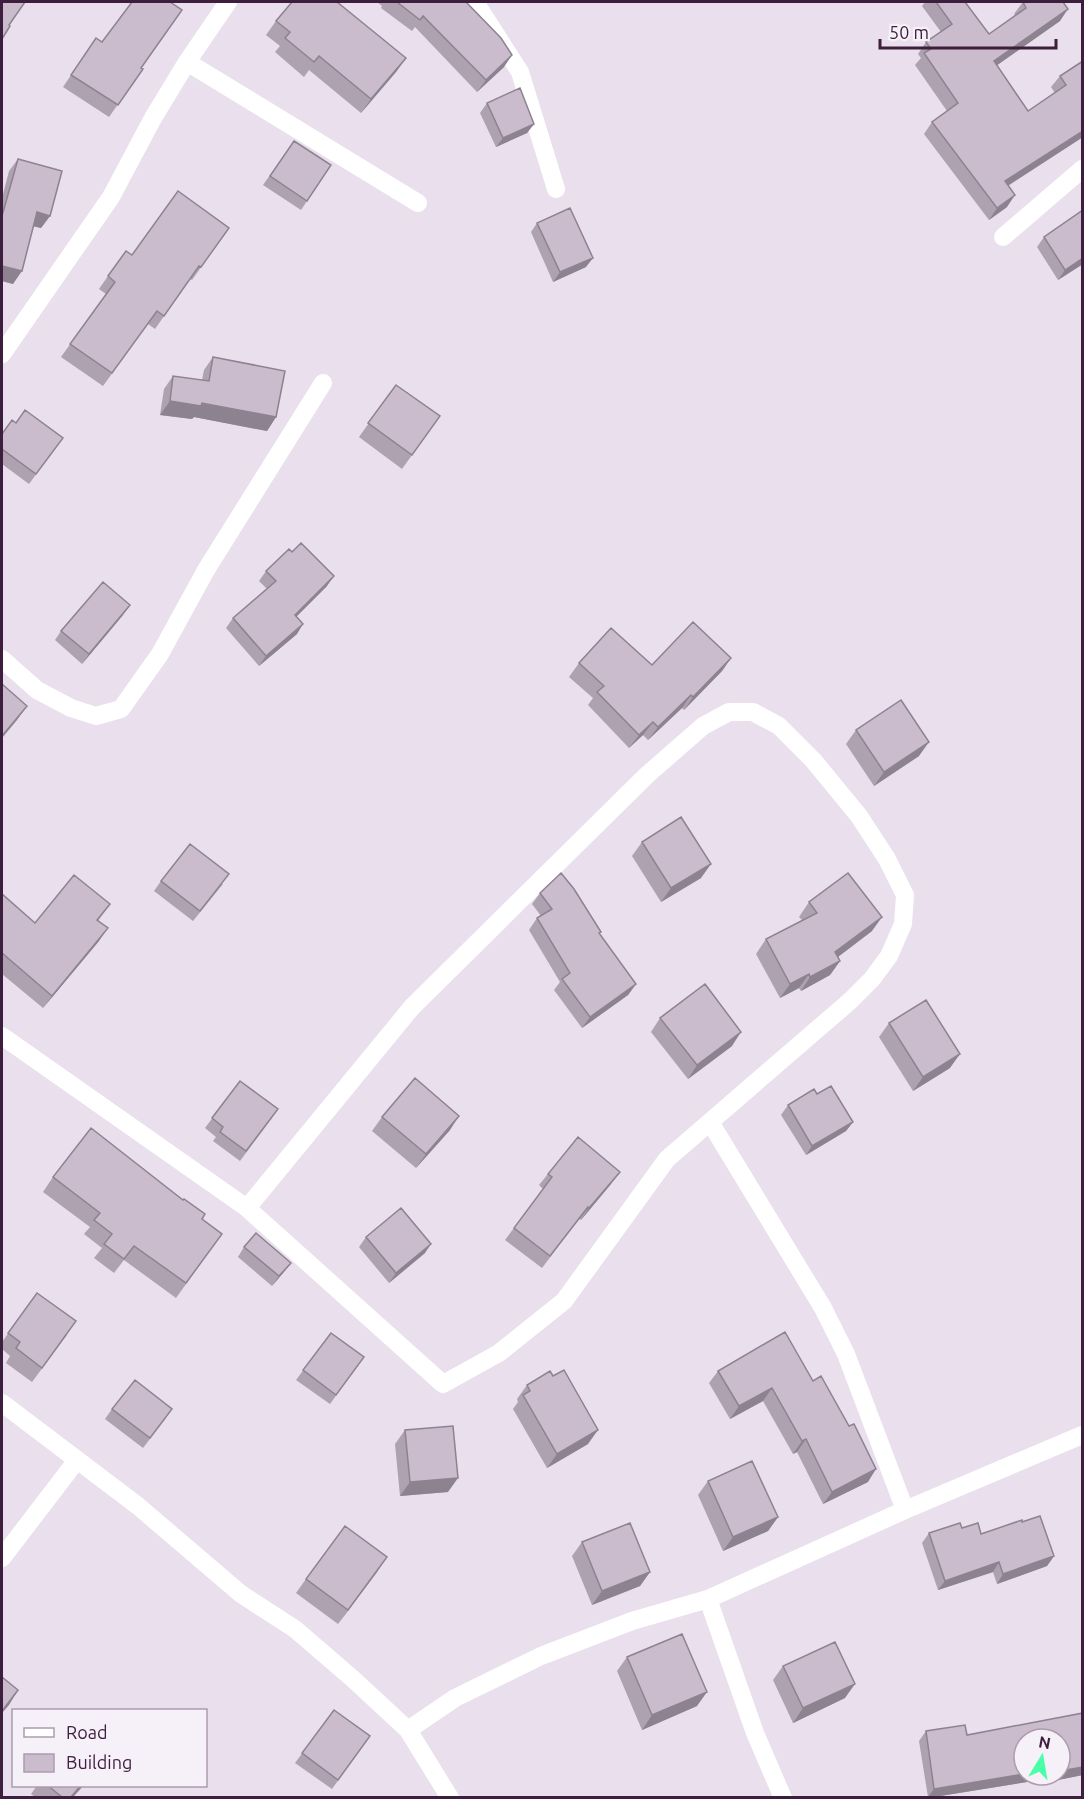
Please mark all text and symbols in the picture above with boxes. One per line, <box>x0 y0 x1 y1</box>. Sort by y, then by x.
scale bar <box>880 12 1056 50</box>
text: 50 m <box>889 22 929 42</box>
legend <box>12 1709 207 1787</box>
text: Road <box>66 1722 108 1742</box>
north arrow <box>1012 1727 1072 1787</box>
text: N <box>1037 1732 1052 1752</box>
text: Building <box>66 1752 132 1772</box>

